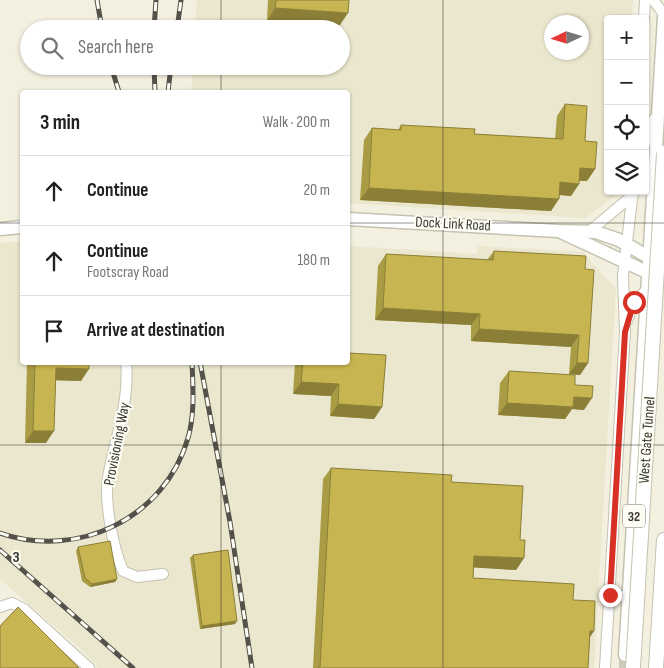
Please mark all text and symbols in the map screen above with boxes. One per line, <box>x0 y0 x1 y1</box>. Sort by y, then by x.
north arrow <box>544 15 589 60</box>
map controls <box>604 15 649 195</box>
button: + <box>604 15 649 60</box>
search box <box>20 20 350 75</box>
icon: search <box>38 34 66 62</box>
text: Search here <box>78 36 154 59</box>
button: − <box>604 60 649 105</box>
button: locate <box>604 105 649 150</box>
text: 3 min <box>40 110 80 135</box>
text: Walk · 200 m <box>263 113 330 132</box>
button: layers <box>604 150 649 195</box>
icon: ahead <box>40 177 68 205</box>
text: Continue <box>87 179 148 202</box>
text: 20 m <box>303 181 330 200</box>
street label: Dock Link Road <box>415 213 491 235</box>
text: Continue <box>87 240 148 263</box>
icon: ahead <box>40 247 68 275</box>
text: 180 m <box>297 251 330 270</box>
text: Footscray Road <box>87 263 169 282</box>
route start <box>623 291 646 314</box>
icon: arrive <box>40 317 68 345</box>
text: Arrive at destination <box>87 319 225 342</box>
street label: West Gate Tunnel <box>634 396 660 484</box>
street label: Provisioning Way <box>100 401 134 487</box>
road number: 32 <box>623 504 645 528</box>
text: 3 <box>12 548 20 567</box>
route end <box>599 584 622 607</box>

